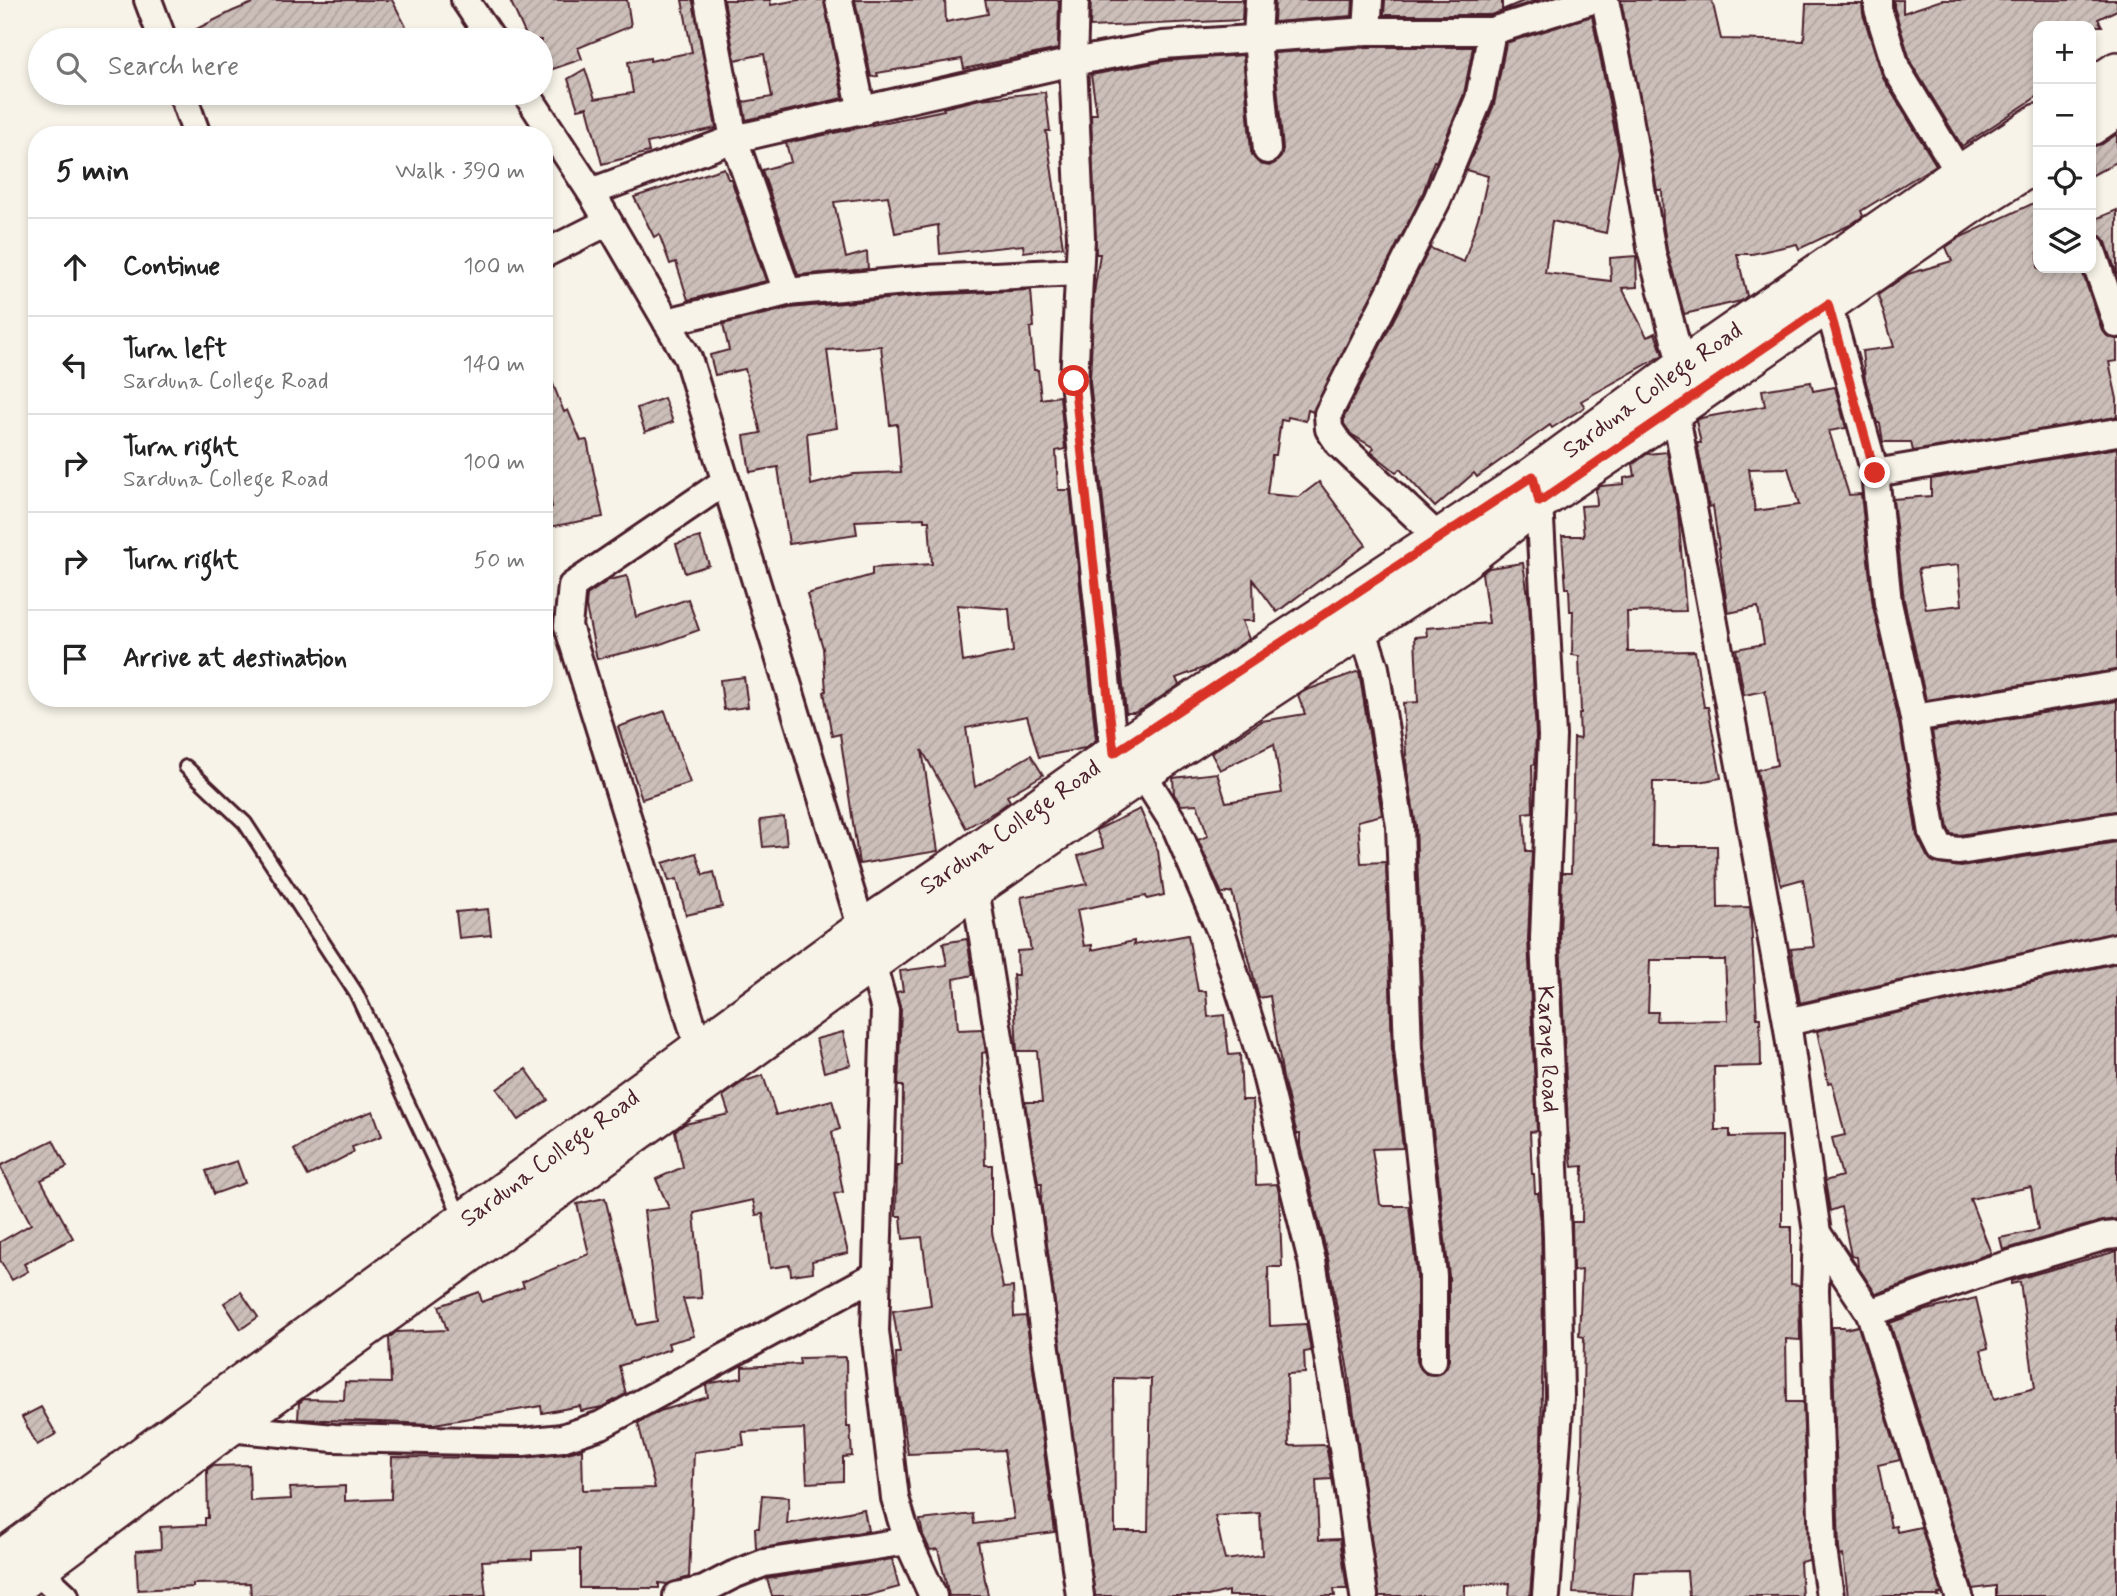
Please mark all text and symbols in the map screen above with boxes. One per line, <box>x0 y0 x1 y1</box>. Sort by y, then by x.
map controls <box>2033 21 2096 273</box>
button: + <box>2033 21 2096 84</box>
search box <box>28 28 553 105</box>
icon: search <box>52 48 90 86</box>
text: Search here <box>108 50 239 84</box>
button: − <box>2033 84 2096 147</box>
button: locate <box>2033 147 2096 210</box>
text: 5 min <box>56 152 130 191</box>
text: Walk · 390 m <box>395 157 525 187</box>
button: layers <box>2033 210 2096 273</box>
icon: ahead <box>56 248 94 286</box>
text: Continue <box>123 250 220 284</box>
text: 100 m <box>463 252 525 282</box>
street label: Sarduna College Road <box>1557 316 1749 466</box>
text: Turn left <box>123 333 227 367</box>
icon: left <box>56 346 94 384</box>
text: 140 m <box>462 350 525 380</box>
route start <box>1058 365 1089 396</box>
text: Sarduna College Road <box>123 367 329 397</box>
text: Turn right <box>123 431 239 465</box>
icon: right <box>56 444 94 482</box>
text: 100 m <box>463 448 525 478</box>
route end <box>1859 457 1890 488</box>
text: Sarduna College Road <box>123 465 329 495</box>
icon: right <box>56 542 94 580</box>
text: Turn right <box>123 544 239 578</box>
text: 50 m <box>474 546 525 576</box>
icon: arrive <box>56 640 94 678</box>
text: Arrive at destination <box>123 642 347 676</box>
street label: Sarduna College Road <box>914 753 1107 903</box>
street label: Karaye Road <box>1529 985 1566 1113</box>
street label: Sarduna College Road <box>455 1083 646 1235</box>

